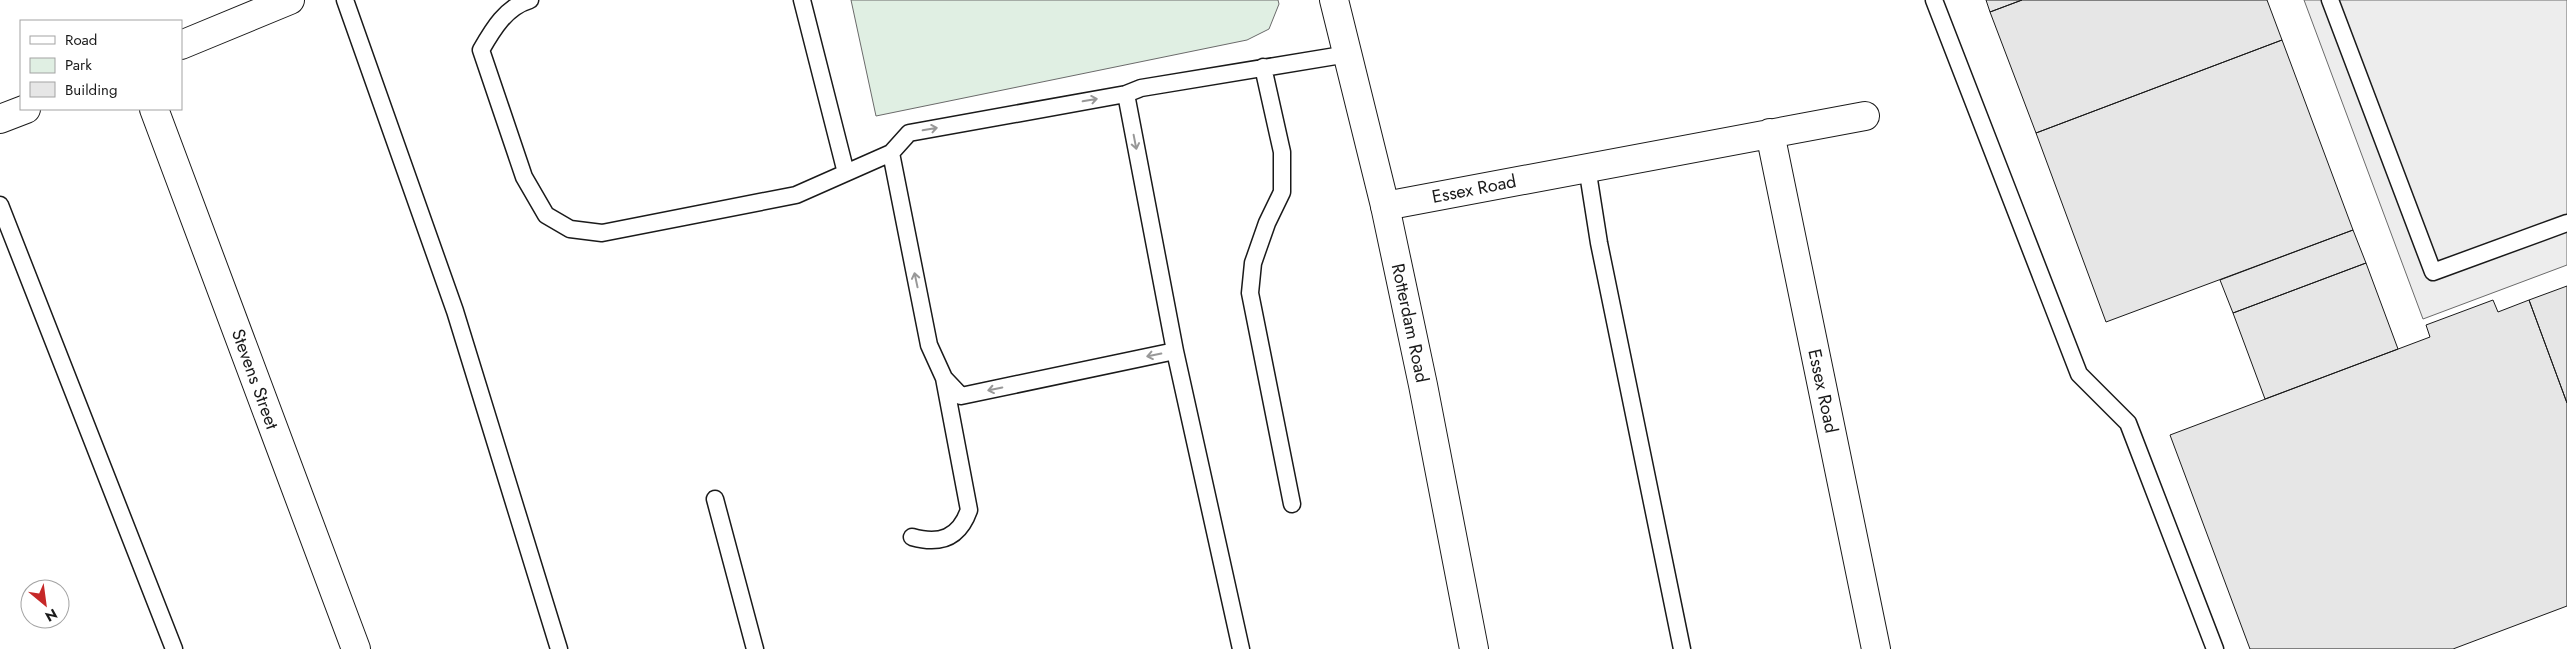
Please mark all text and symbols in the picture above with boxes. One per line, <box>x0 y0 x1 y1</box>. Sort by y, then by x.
legend <box>20 20 182 110</box>
text: Road <box>65 29 97 51</box>
text: Park <box>65 54 92 76</box>
text: Building <box>65 79 117 101</box>
one-way arrow <box>1082 95 1098 105</box>
one-way arrow <box>922 123 938 133</box>
one-way arrow <box>1130 133 1140 149</box>
street label: Essex Road <box>1430 168 1518 210</box>
street label: Rotterdam Road <box>1385 261 1435 385</box>
one-way arrow <box>910 273 920 289</box>
street label: Stevens Street <box>225 325 285 433</box>
street label: Essex Road <box>1801 347 1845 435</box>
one-way arrow <box>1146 351 1162 360</box>
one-way arrow <box>988 385 1004 394</box>
north arrow <box>20 579 70 629</box>
text: N <box>42 604 61 627</box>

